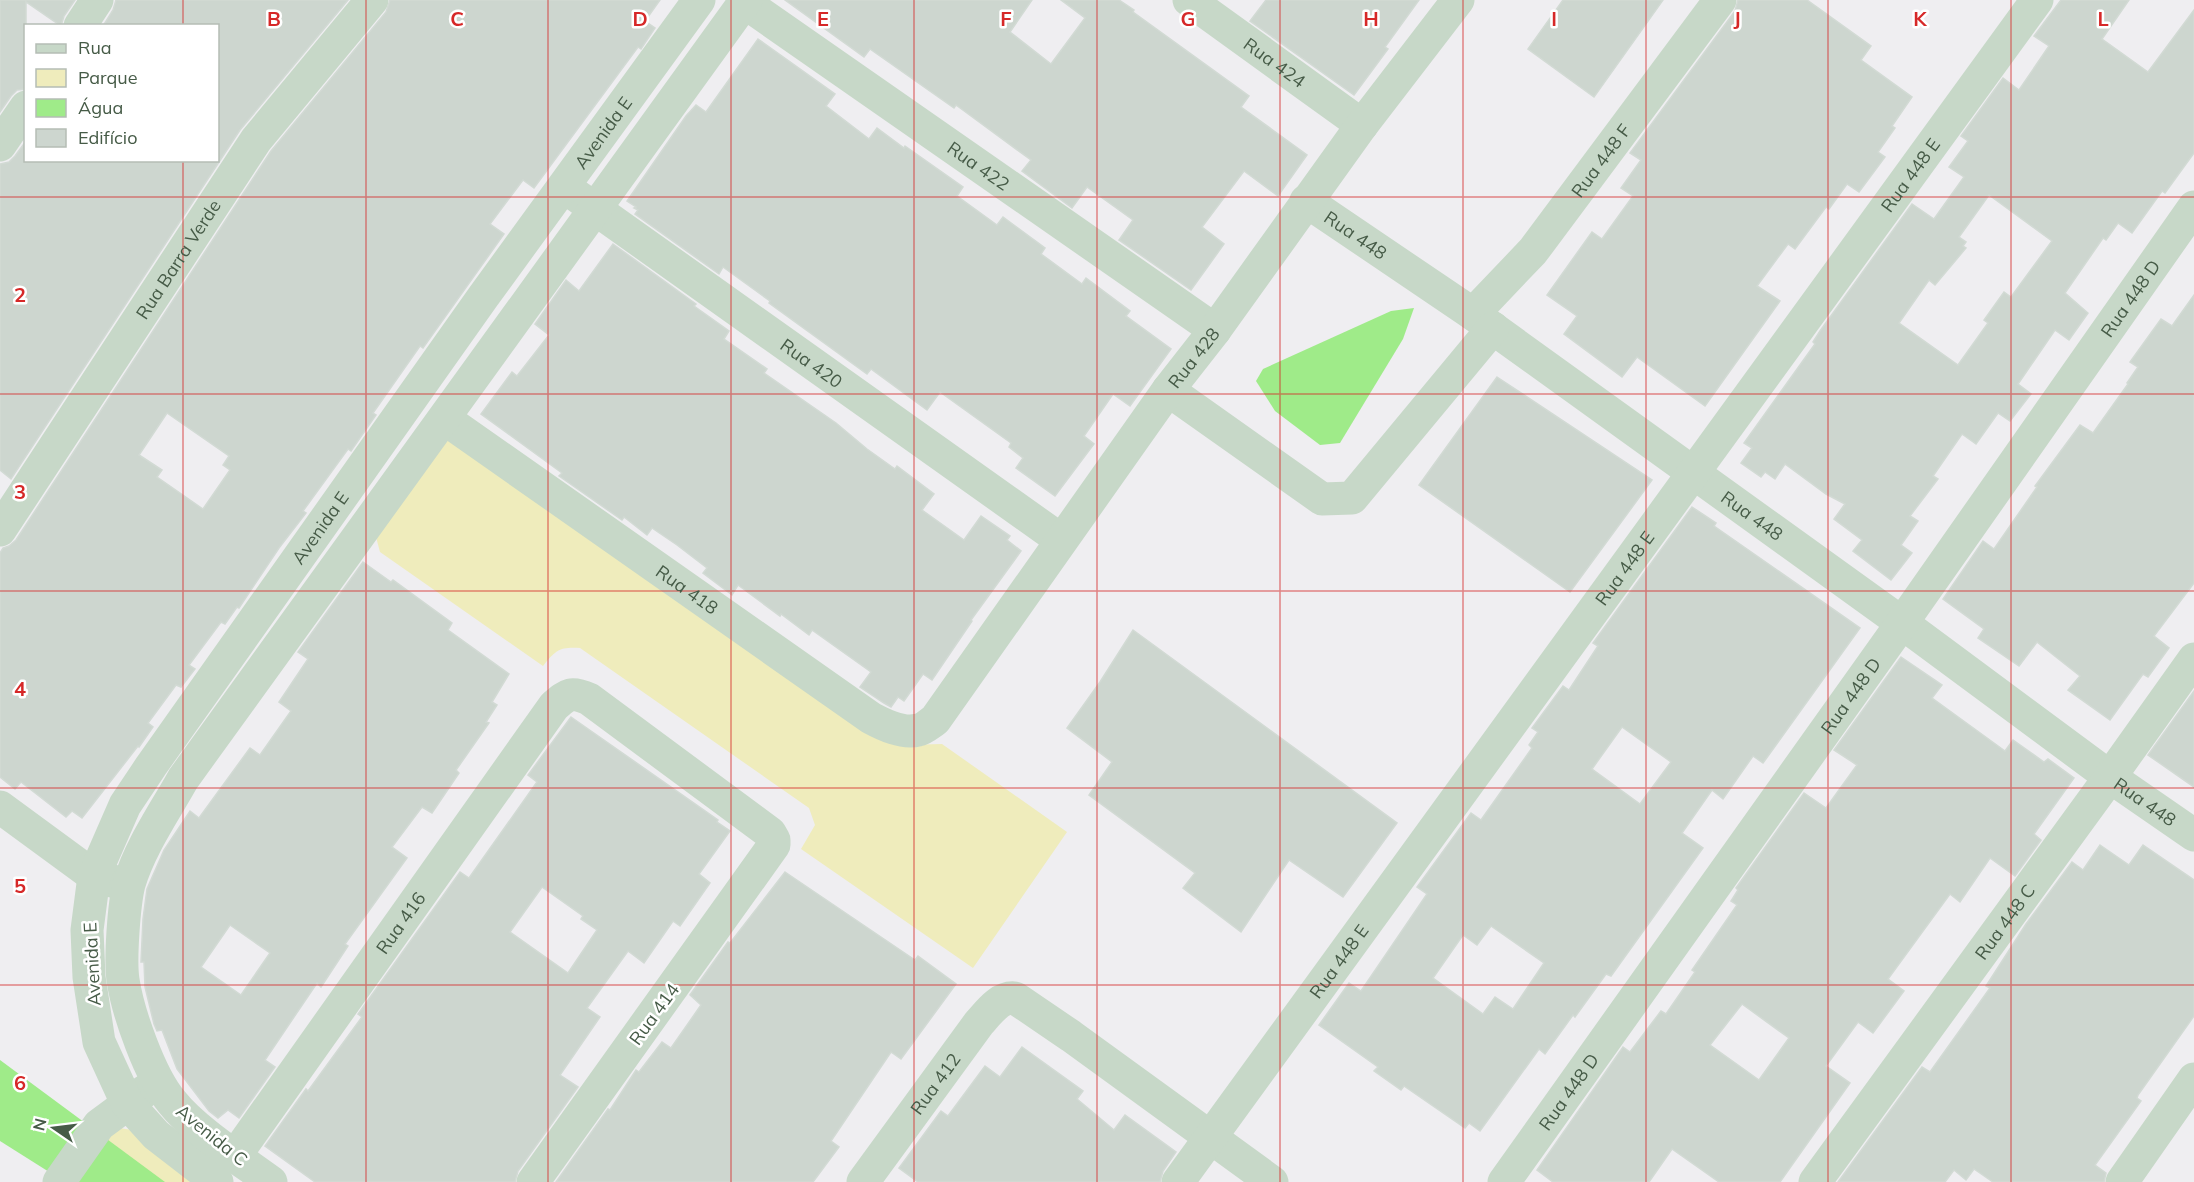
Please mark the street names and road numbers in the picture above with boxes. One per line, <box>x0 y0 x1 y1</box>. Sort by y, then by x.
street label: Rua 424 <box>1239 32 1311 92</box>
street label: Avenida E <box>569 92 637 173</box>
street label: Rua 448 F <box>1566 119 1635 202</box>
street label: Rua 448 E <box>1875 133 1945 216</box>
street label: Rua 422 <box>943 136 1014 195</box>
street label: Rua Barra Verde <box>130 195 225 323</box>
street label: Rua 448 <box>1320 205 1391 264</box>
street label: Rua 448 D <box>2095 255 2165 341</box>
street label: Rua 428 <box>1163 323 1224 393</box>
street label: Rua 420 <box>776 333 847 393</box>
street label: Rua 448 <box>1717 485 1788 545</box>
street label: Avenida E <box>286 487 353 568</box>
street label: Rua 448 E <box>1590 526 1659 610</box>
street label: Rua 418 <box>652 559 723 619</box>
street label: Rua 448 D <box>1815 653 1885 739</box>
street label: Rua 448 <box>2110 772 2181 831</box>
street label: Rua 448 C <box>1969 879 2040 964</box>
street label: Rua 416 <box>371 887 430 958</box>
street label: Rua 448 E <box>1304 920 1373 1003</box>
street label: Avenida E <box>78 922 106 1006</box>
street label: Rua 414 <box>624 978 684 1049</box>
street label: Rua 412 <box>905 1048 965 1119</box>
street label: Rua 448 D <box>1533 1049 1604 1134</box>
street label: Avenida C <box>172 1099 252 1171</box>

